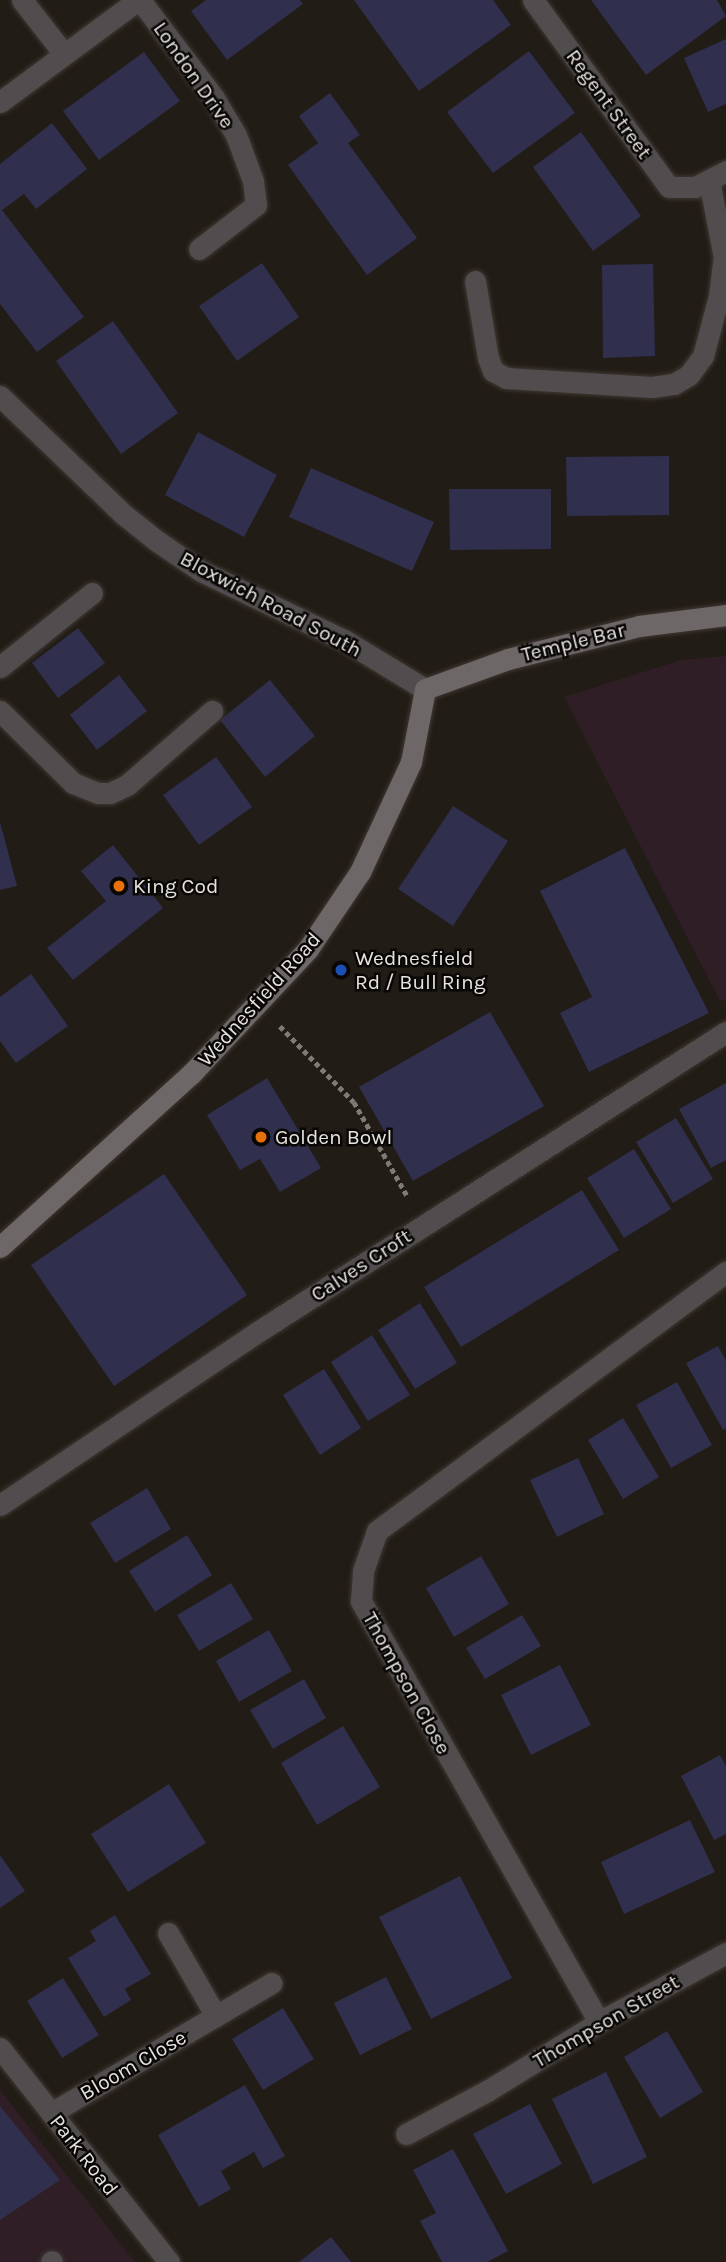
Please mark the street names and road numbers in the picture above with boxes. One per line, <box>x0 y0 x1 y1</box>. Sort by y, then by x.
street label: London Drive <box>148 17 240 133</box>
street label: Regent Street <box>561 44 657 164</box>
street label: Bloxwich Road South <box>176 545 366 663</box>
street label: Temple Bar <box>519 617 627 667</box>
street label: Wednesfield Road <box>192 927 326 1071</box>
street label: Calves Croft <box>306 1223 416 1307</box>
street label: Thompson Close <box>357 1607 457 1759</box>
street label: Thompson Street <box>529 1969 683 2073</box>
street label: Bloom Close <box>75 2024 191 2106</box>
street label: Park Road <box>45 2109 123 2201</box>

